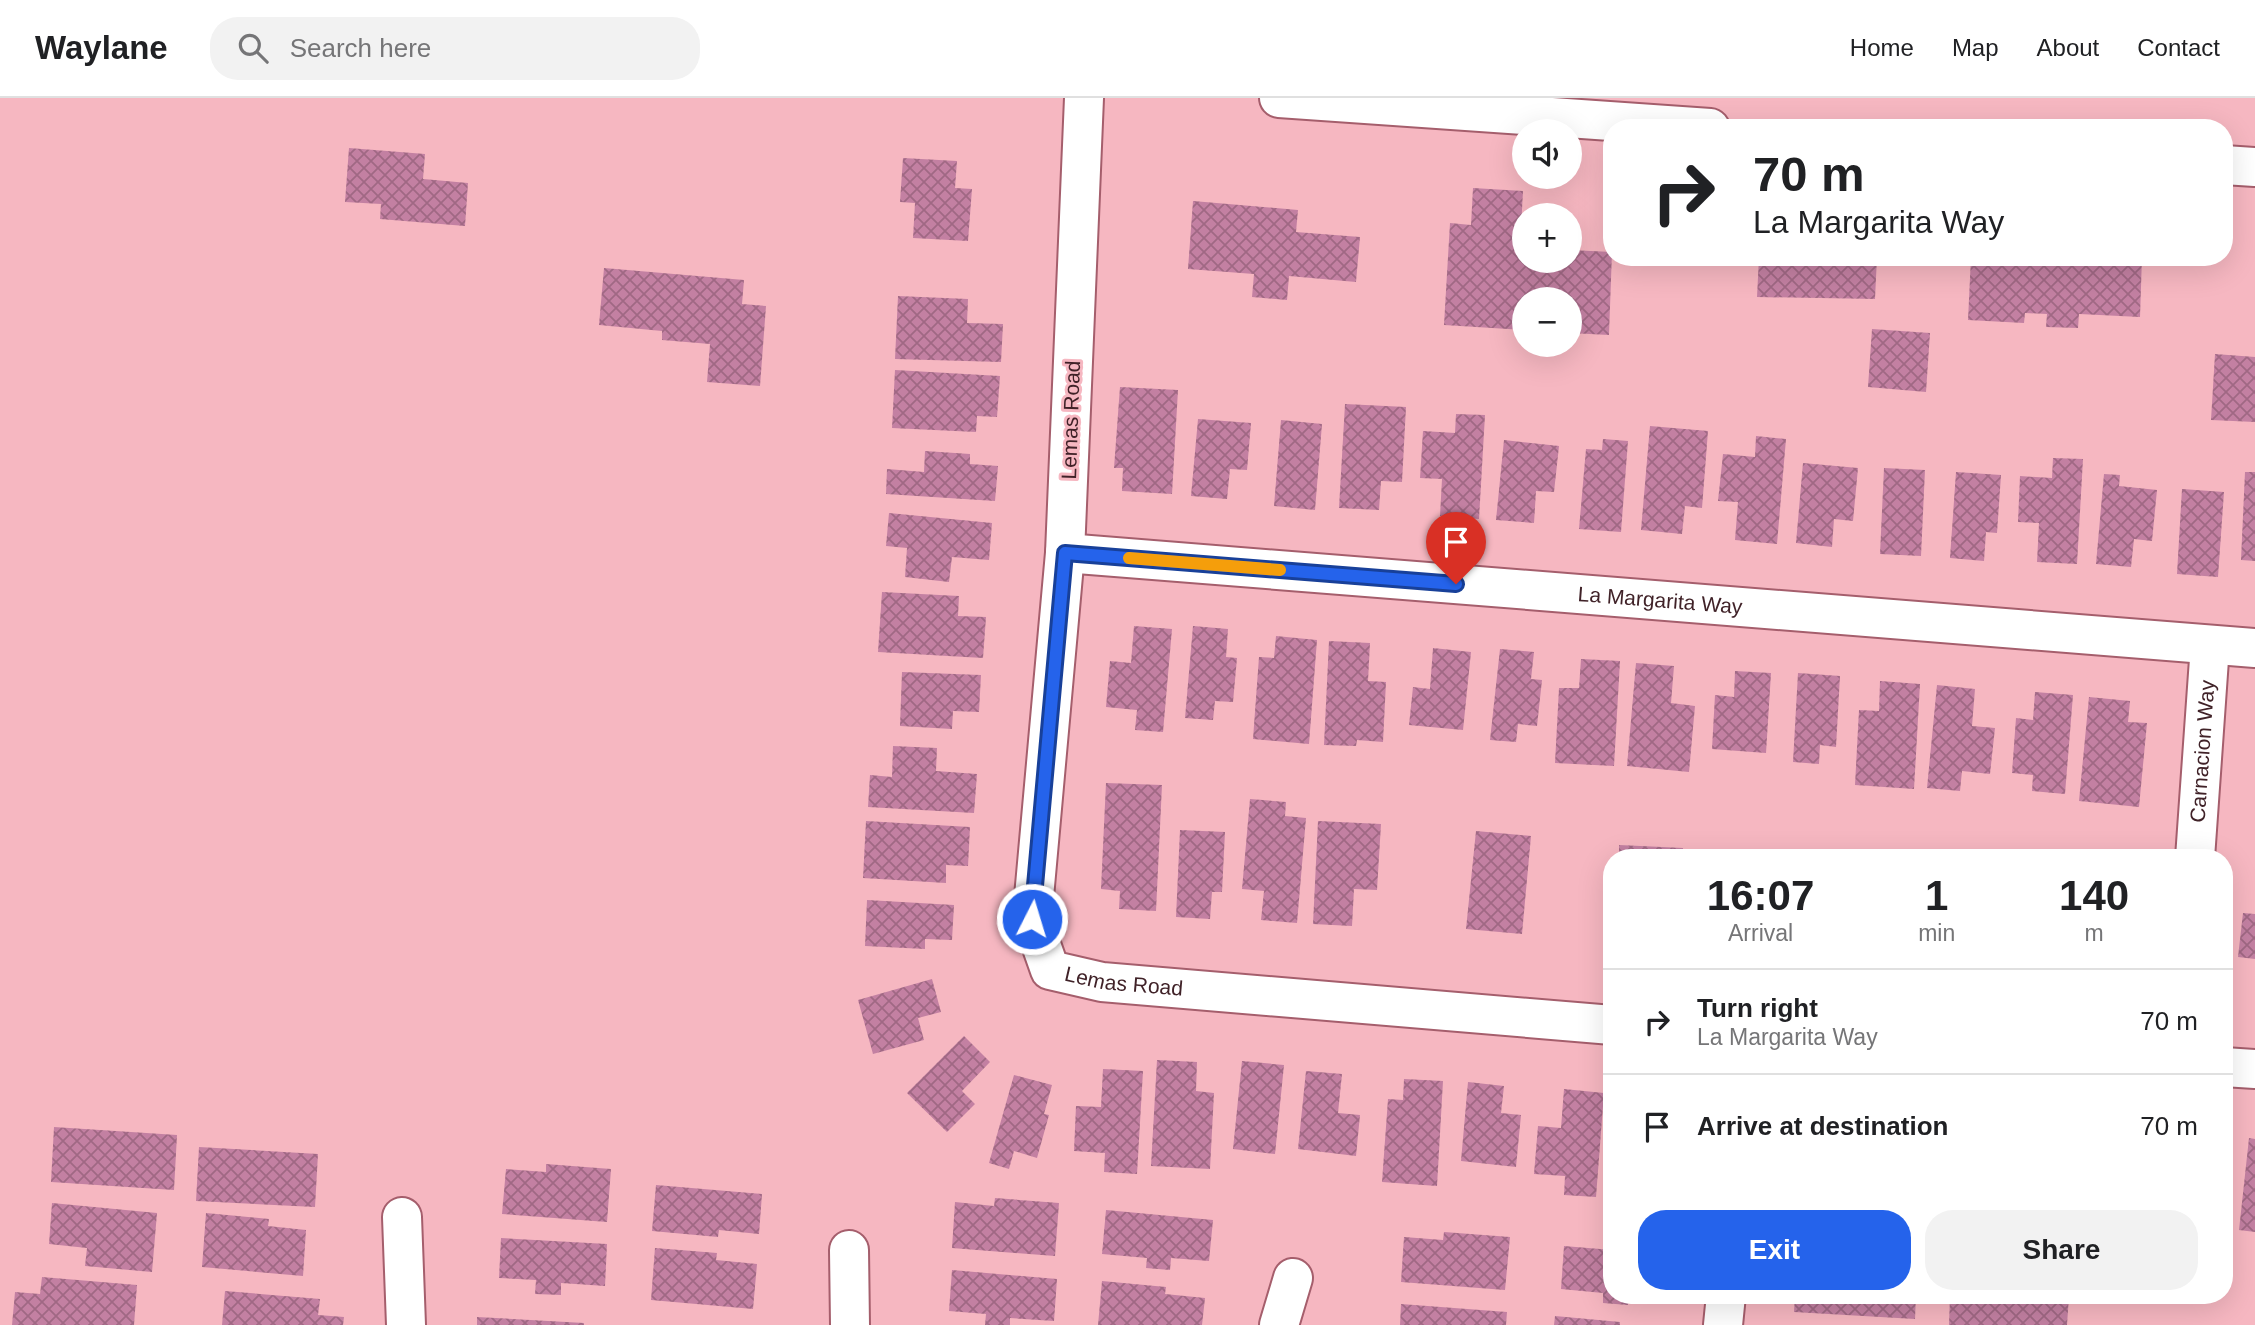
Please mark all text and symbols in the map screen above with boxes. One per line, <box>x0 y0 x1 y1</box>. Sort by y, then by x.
search box <box>210 17 700 80</box>
text: Waylane <box>35 29 168 66</box>
icon: search <box>234 29 272 67</box>
text: Search here <box>290 33 431 63</box>
text: Home <box>1850 34 1914 61</box>
text: Map <box>1952 34 1999 61</box>
text: About <box>2037 34 2099 61</box>
text: Contact <box>2137 34 2220 61</box>
map controls <box>1512 119 1582 357</box>
button: sound <box>1512 119 1582 189</box>
icon: right <box>1638 147 1729 238</box>
text: 70 m <box>1753 147 1865 201</box>
button: + <box>1512 203 1582 273</box>
text: La Margarita Way <box>1753 204 2004 240</box>
button: − <box>1512 287 1582 357</box>
street label: Lemas Road <box>1057 360 1084 480</box>
pin <box>1426 512 1486 584</box>
icon: arrive <box>1437 523 1475 561</box>
street label: La Margarita Way <box>1577 582 1744 618</box>
street label: Carnacion Way <box>2186 679 2219 823</box>
text: 16:07 <box>1707 872 1814 919</box>
text: 1 <box>1925 872 1948 919</box>
text: 140 <box>2059 872 2129 919</box>
position arrow <box>995 882 1069 956</box>
text: Arrival <box>1728 920 1793 946</box>
text: min <box>1918 920 1955 946</box>
text: m <box>2085 920 2104 946</box>
street label: Lemas Road <box>1063 962 1184 1000</box>
text: Turn right <box>1697 993 1818 1023</box>
icon: right <box>1638 1003 1676 1041</box>
text: 70 m <box>2140 1006 2198 1036</box>
text: La Margarita Way <box>1697 1024 1878 1050</box>
icon: arrive <box>1638 1108 1676 1146</box>
text: Arrive at destination <box>1697 1111 1948 1141</box>
text: 70 m <box>2140 1111 2198 1141</box>
button: Exit <box>1638 1210 1911 1290</box>
button: Share <box>1925 1210 2198 1290</box>

